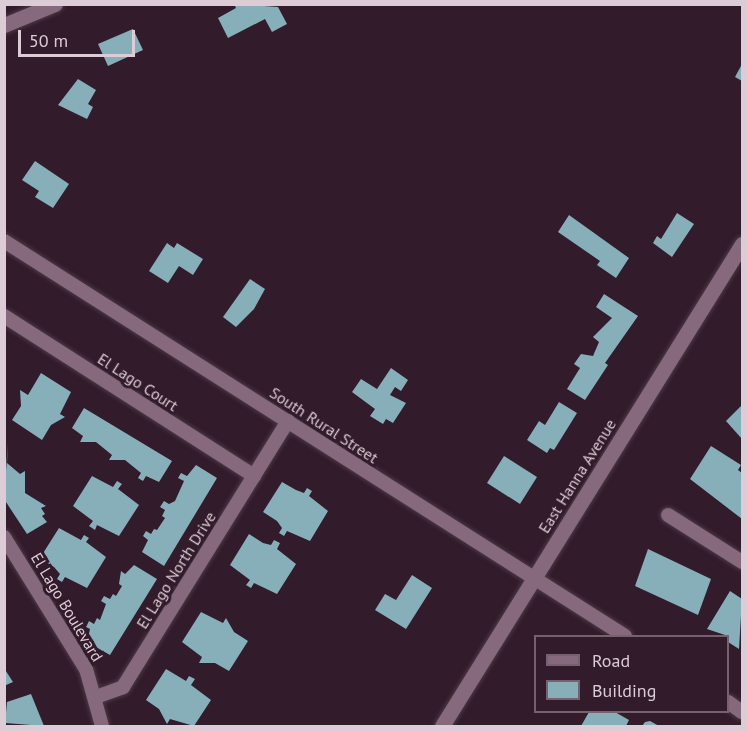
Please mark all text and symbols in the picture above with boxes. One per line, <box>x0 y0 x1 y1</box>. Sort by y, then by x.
scale bar <box>21 18 138 56</box>
text: 50 m <box>29 29 68 52</box>
street label: El Lago Court <box>94 349 182 415</box>
street label: South Rural Street <box>266 383 382 467</box>
street label: East Hanna Avenue <box>534 415 620 537</box>
street label: El Lago North Drive <box>132 508 220 632</box>
street label: El Lago Boulevard <box>27 549 107 665</box>
legend <box>534 635 729 713</box>
text: Road <box>592 649 630 672</box>
text: Building <box>592 679 656 702</box>

